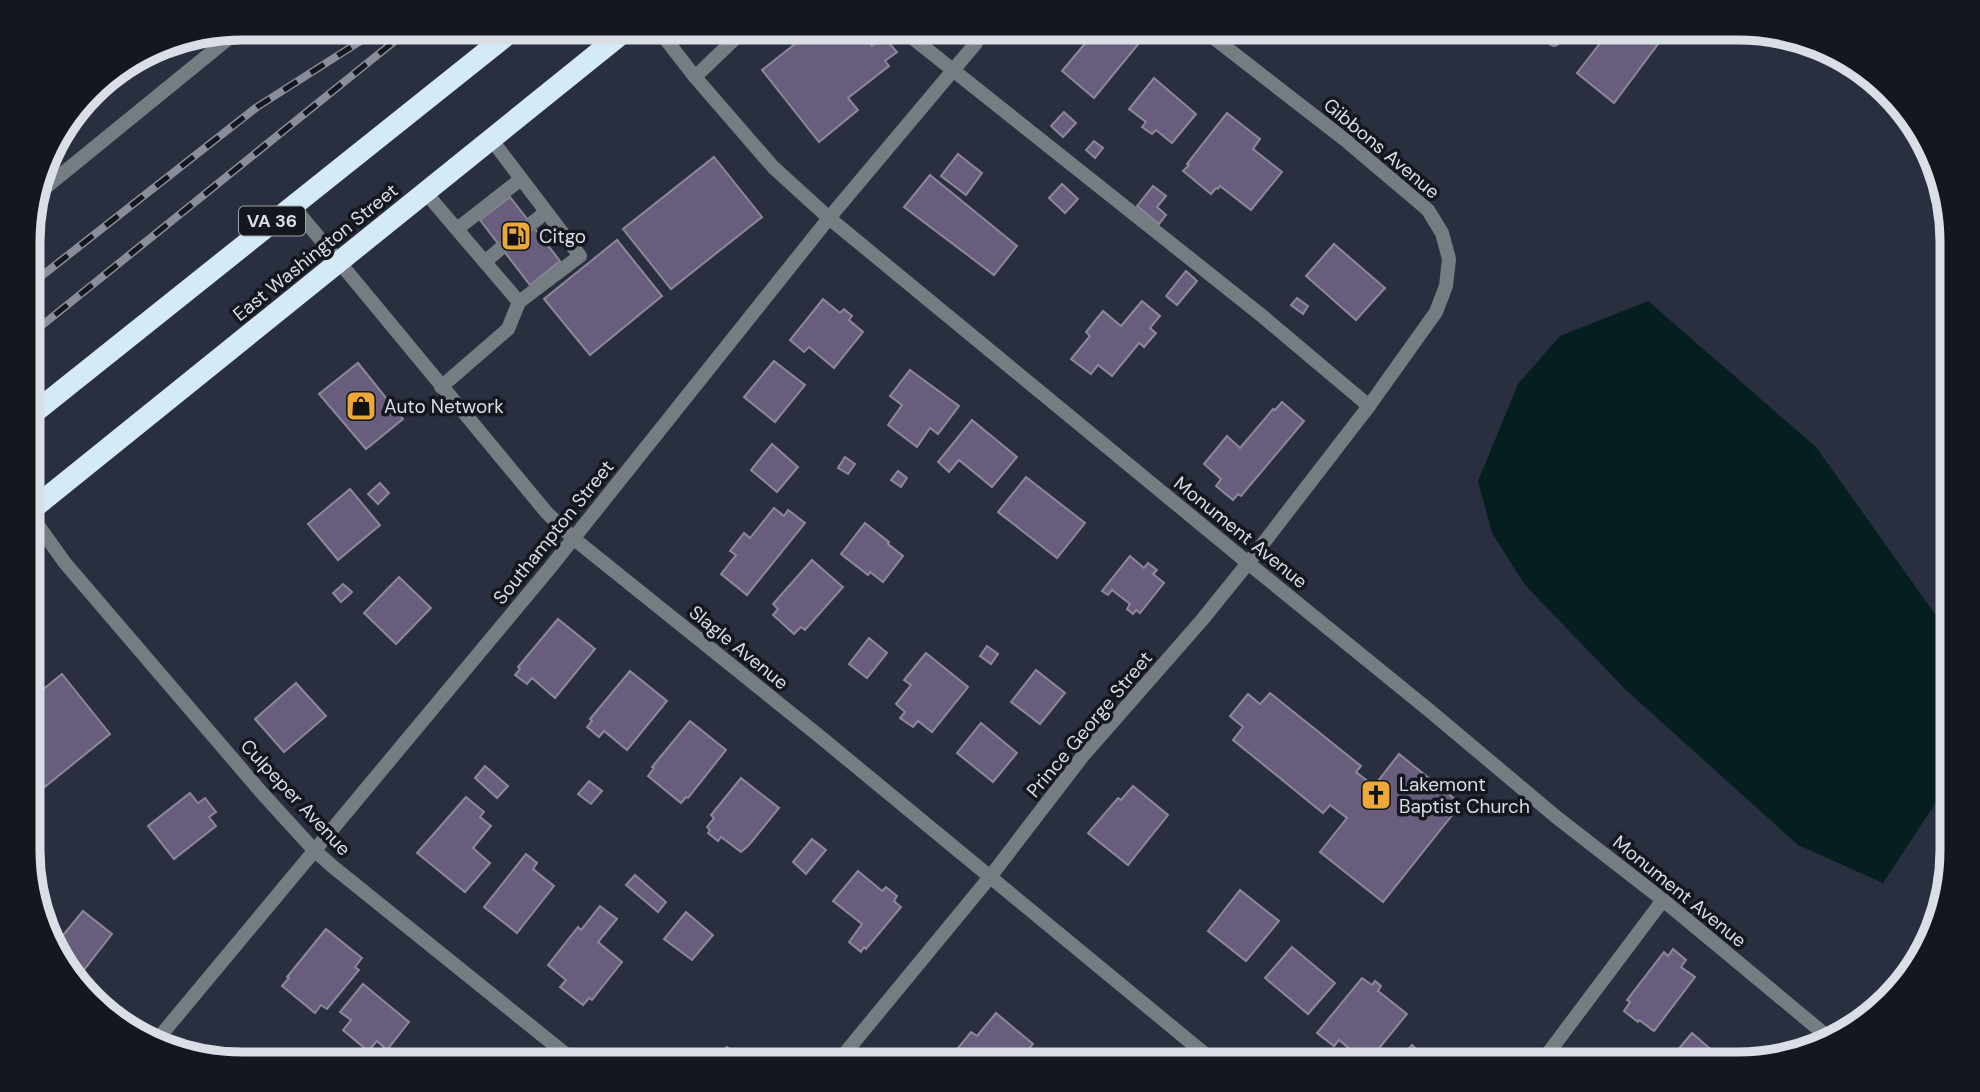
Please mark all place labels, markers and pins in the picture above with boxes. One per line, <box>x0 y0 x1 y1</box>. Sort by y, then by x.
fuel station icon: Citgo <box>499 219 533 253</box>
place label: Citgo <box>539 224 586 249</box>
shop icon: Auto Network <box>344 389 378 423</box>
place label: Auto Network <box>384 394 504 419</box>
place label: Lakemont Baptist Church <box>1399 772 1530 819</box>
church icon: Lakemont Baptist Church <box>1359 778 1393 812</box>

